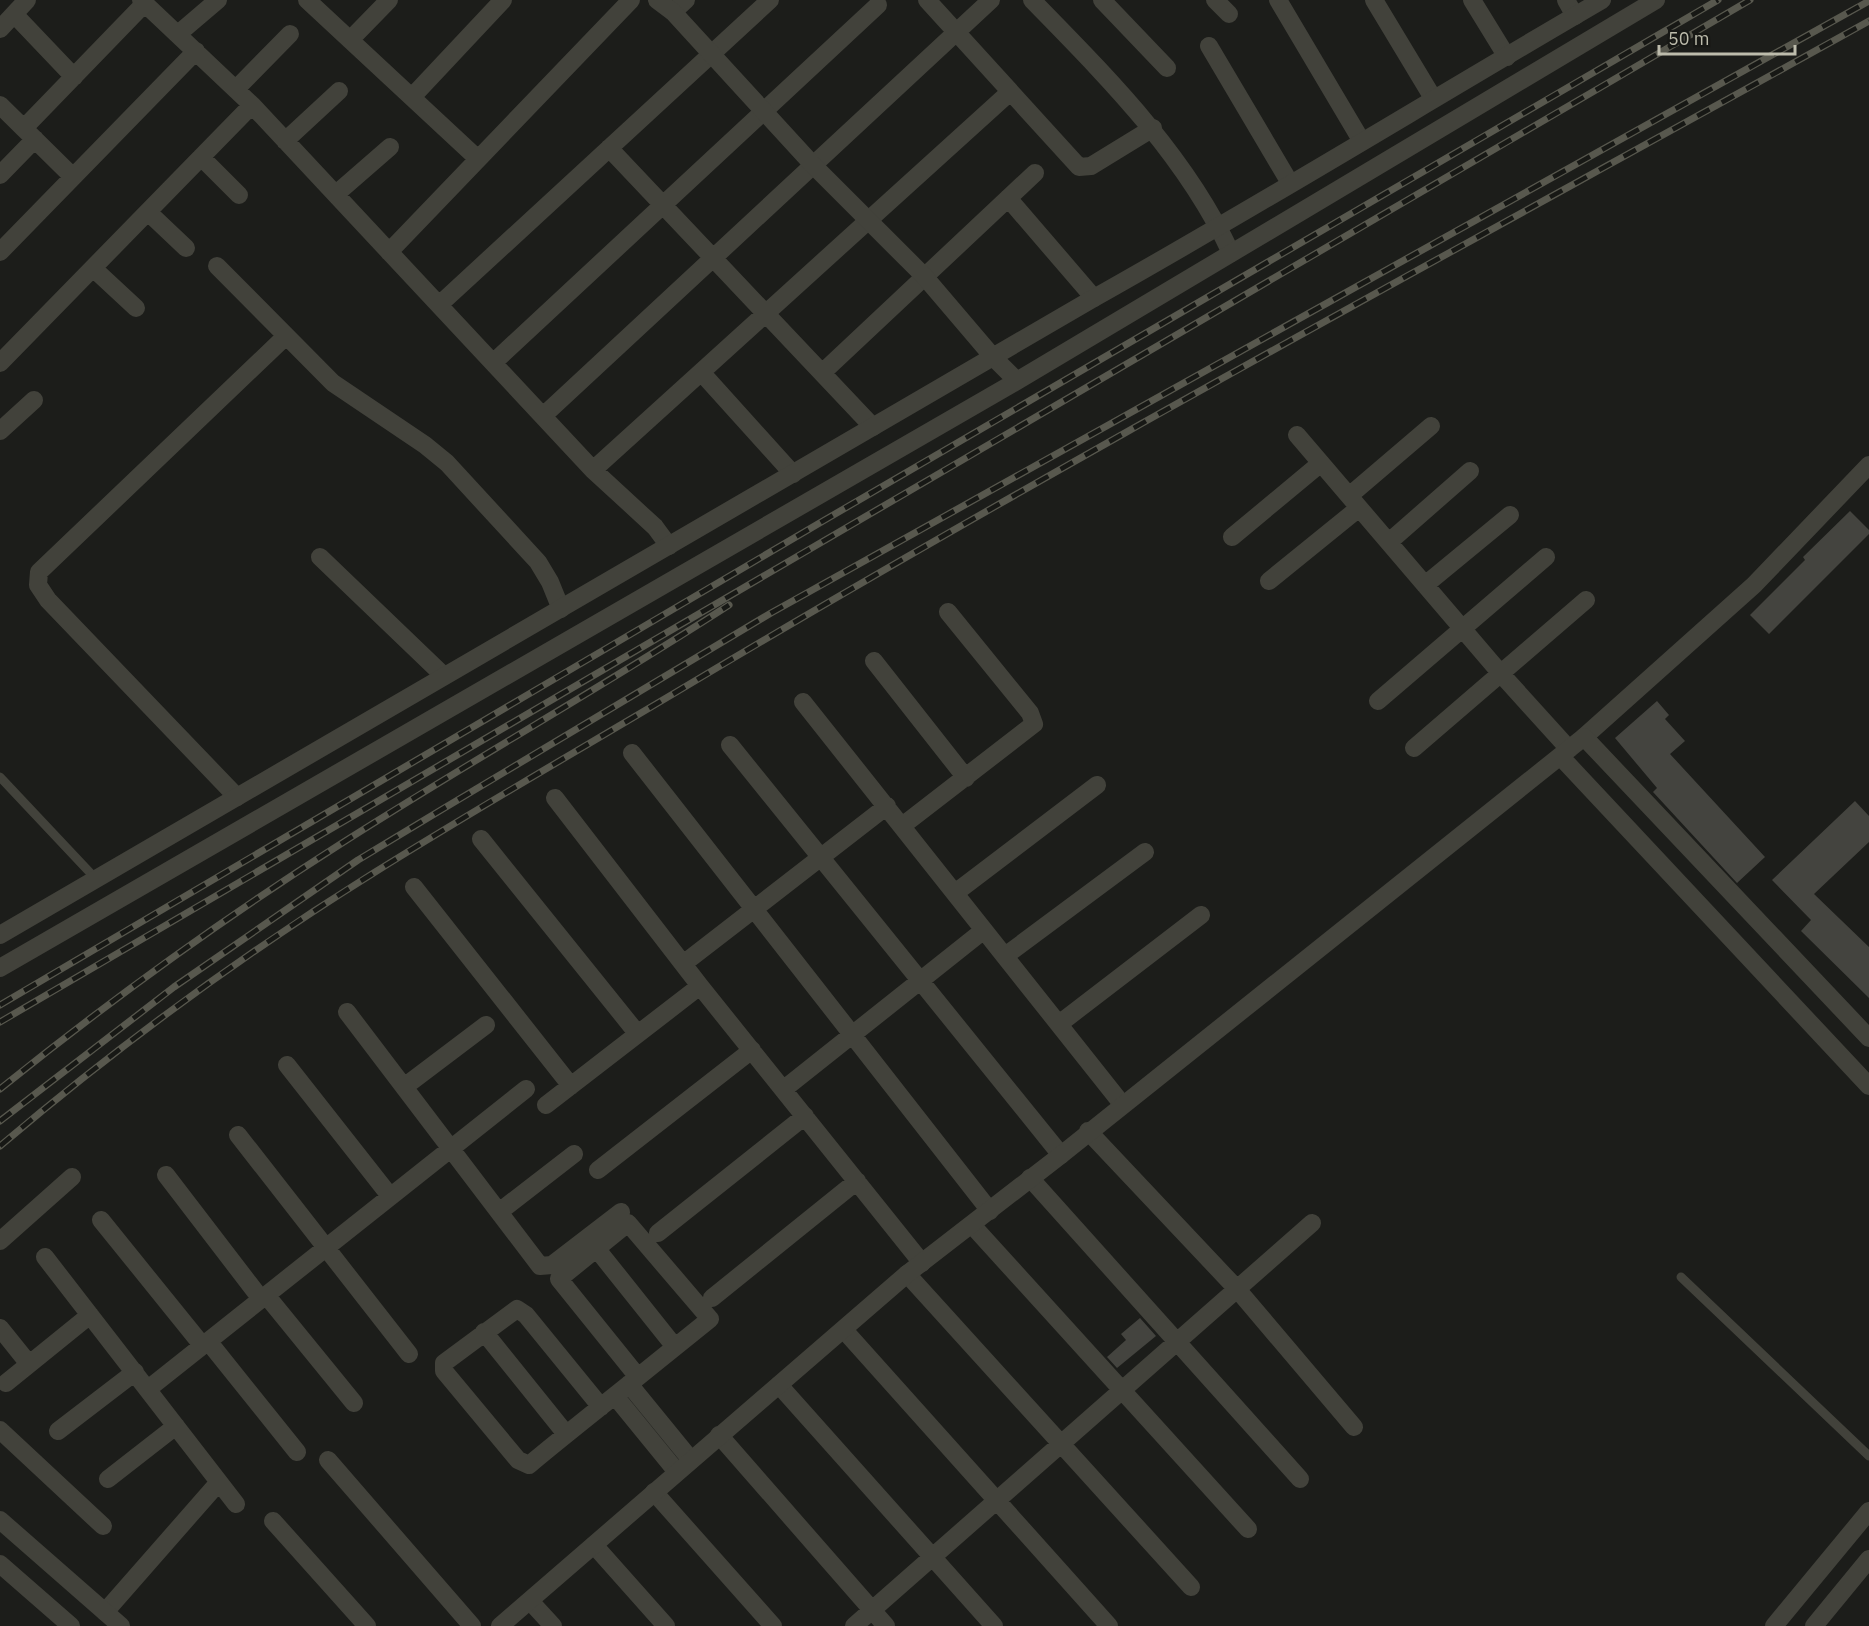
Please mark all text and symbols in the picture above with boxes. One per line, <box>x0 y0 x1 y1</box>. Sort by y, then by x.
scale bar <box>1659 18 1796 56</box>
text: 50 m <box>1668 27 1710 50</box>

